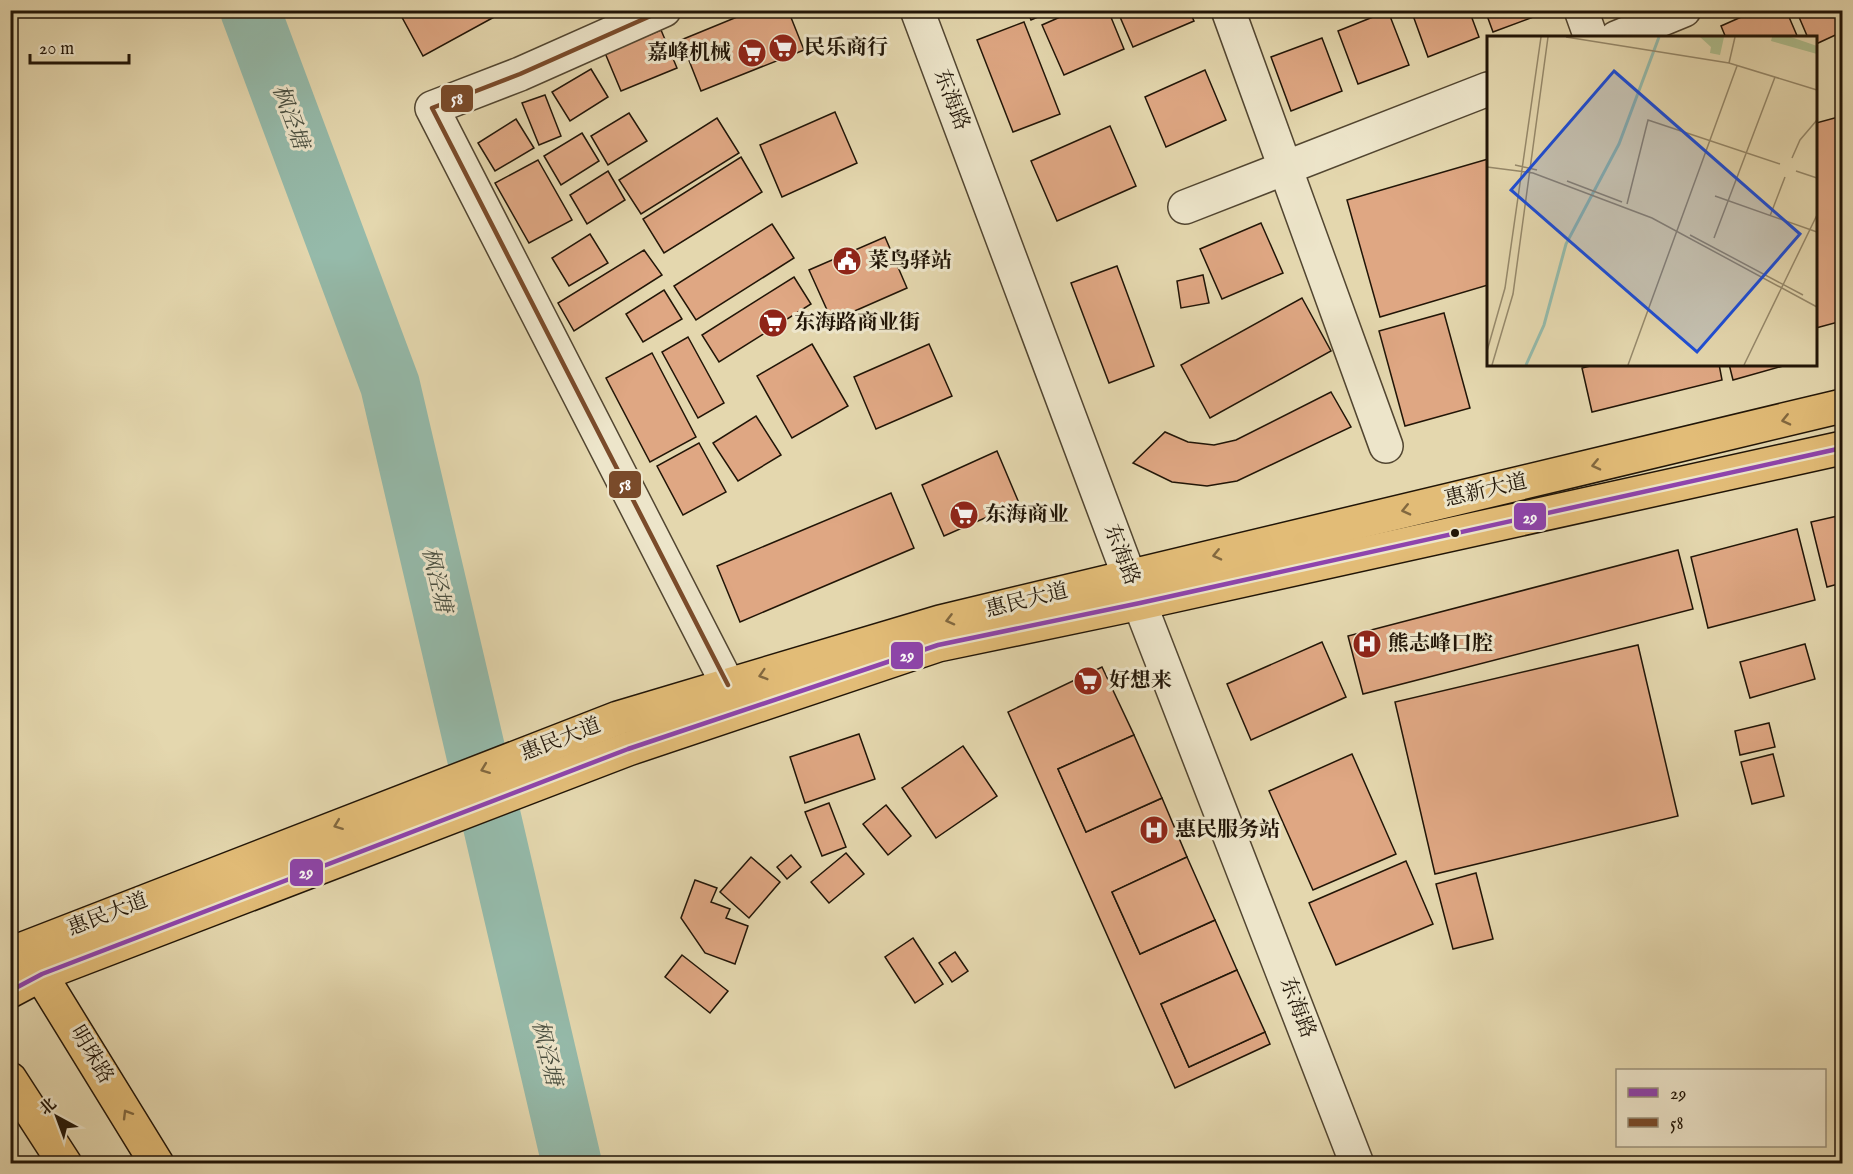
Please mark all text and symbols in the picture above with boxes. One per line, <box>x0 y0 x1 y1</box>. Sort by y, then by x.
scale bar <box>30 27 129 65</box>
supermarket icon: 民乐商行 <box>767 32 799 64</box>
place label: 民乐商行 <box>804 35 888 62</box>
inset map <box>1487 36 1817 366</box>
supermarket icon: 嘉峰机械 <box>736 37 768 69</box>
text: 20 m <box>39 38 74 61</box>
place label: 嘉峰机械 <box>647 40 731 67</box>
street label: 东海路 <box>927 66 975 134</box>
water label: 枫泾塘 <box>266 81 315 156</box>
line badge: 58 <box>440 84 474 113</box>
text: 58 <box>451 90 463 110</box>
public building icon: 菜鸟驿站 <box>831 245 863 277</box>
place label: 菜鸟驿站 <box>868 248 952 275</box>
supermarket icon: 东海路商业街 <box>757 307 789 339</box>
place label: 东海路商业街 <box>794 310 920 337</box>
one-way arrow <box>1781 412 1791 425</box>
one-way arrow <box>1591 457 1601 470</box>
street label: 惠新大道 <box>1442 468 1530 514</box>
line badge: 58 <box>608 470 642 499</box>
text: 58 <box>619 476 631 496</box>
supermarket icon: 东海商业 <box>948 499 980 531</box>
place label: 东海商业 <box>985 502 1069 529</box>
line badge: 29 <box>1513 502 1547 531</box>
one-way arrow <box>1401 503 1411 516</box>
text: 29 <box>1523 509 1537 529</box>
street label: 东海路 <box>1097 521 1145 589</box>
unlabelled marker <box>1449 527 1461 539</box>
water label: 枫泾塘 <box>415 545 458 618</box>
one-way arrow <box>1212 548 1222 561</box>
street label: 惠民大道 <box>983 578 1071 624</box>
one-way arrow <box>945 612 955 625</box>
hospital icon: 熊志峰口腔 <box>1351 628 1383 660</box>
place label: 熊志峰口腔 <box>1388 631 1493 658</box>
line badge: 29 <box>890 641 924 670</box>
text: 29 <box>900 647 914 667</box>
supermarket icon: 好想来 <box>1072 665 1104 697</box>
one-way arrow <box>758 668 769 680</box>
place label: 好想来 <box>1109 668 1172 695</box>
street label: 惠民大道 <box>517 712 605 768</box>
one-way arrow <box>481 761 491 774</box>
hospital icon: 惠民服务站 <box>1138 814 1170 846</box>
place label: 惠民服务站 <box>1175 817 1280 844</box>
one-way arrow <box>333 818 344 830</box>
line badge: 29 <box>289 858 324 887</box>
text: 29 <box>299 864 313 884</box>
street label: 惠民大道 <box>64 887 152 943</box>
street label: 东海路 <box>1273 974 1321 1042</box>
water label: 枫泾塘 <box>525 1018 568 1091</box>
street label: 明珠路 <box>63 1021 119 1089</box>
legend <box>1616 1069 1826 1147</box>
text: 29 <box>1670 1083 1686 1106</box>
north arrow <box>27 1087 87 1147</box>
text: 北 <box>36 1094 61 1120</box>
one-way arrow <box>122 1110 134 1120</box>
text: 58 <box>1670 1113 1684 1136</box>

